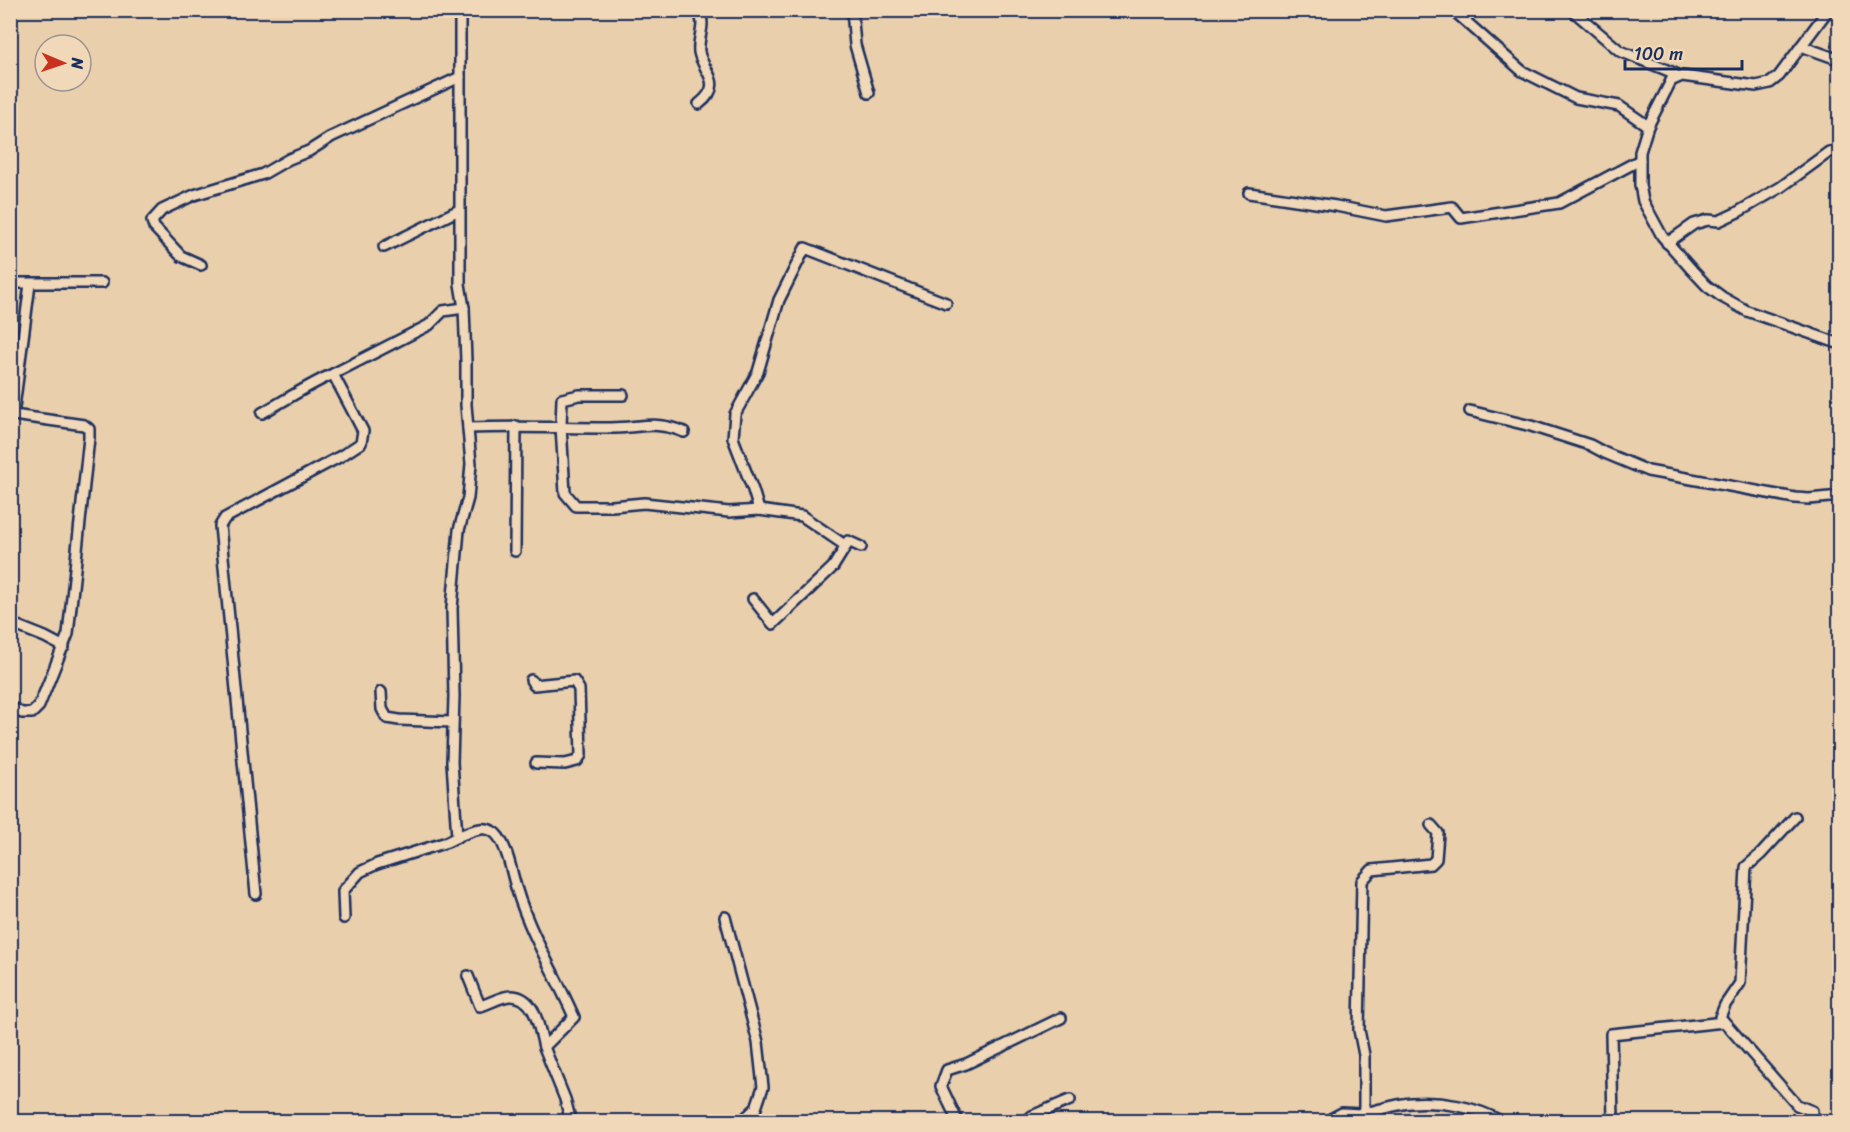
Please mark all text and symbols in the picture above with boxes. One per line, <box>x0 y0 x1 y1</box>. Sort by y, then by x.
north arrow <box>33 33 93 93</box>
scale bar <box>1625 33 1742 71</box>
text: 100 m <box>1634 38 1683 70</box>
text: N <box>63 56 92 70</box>

